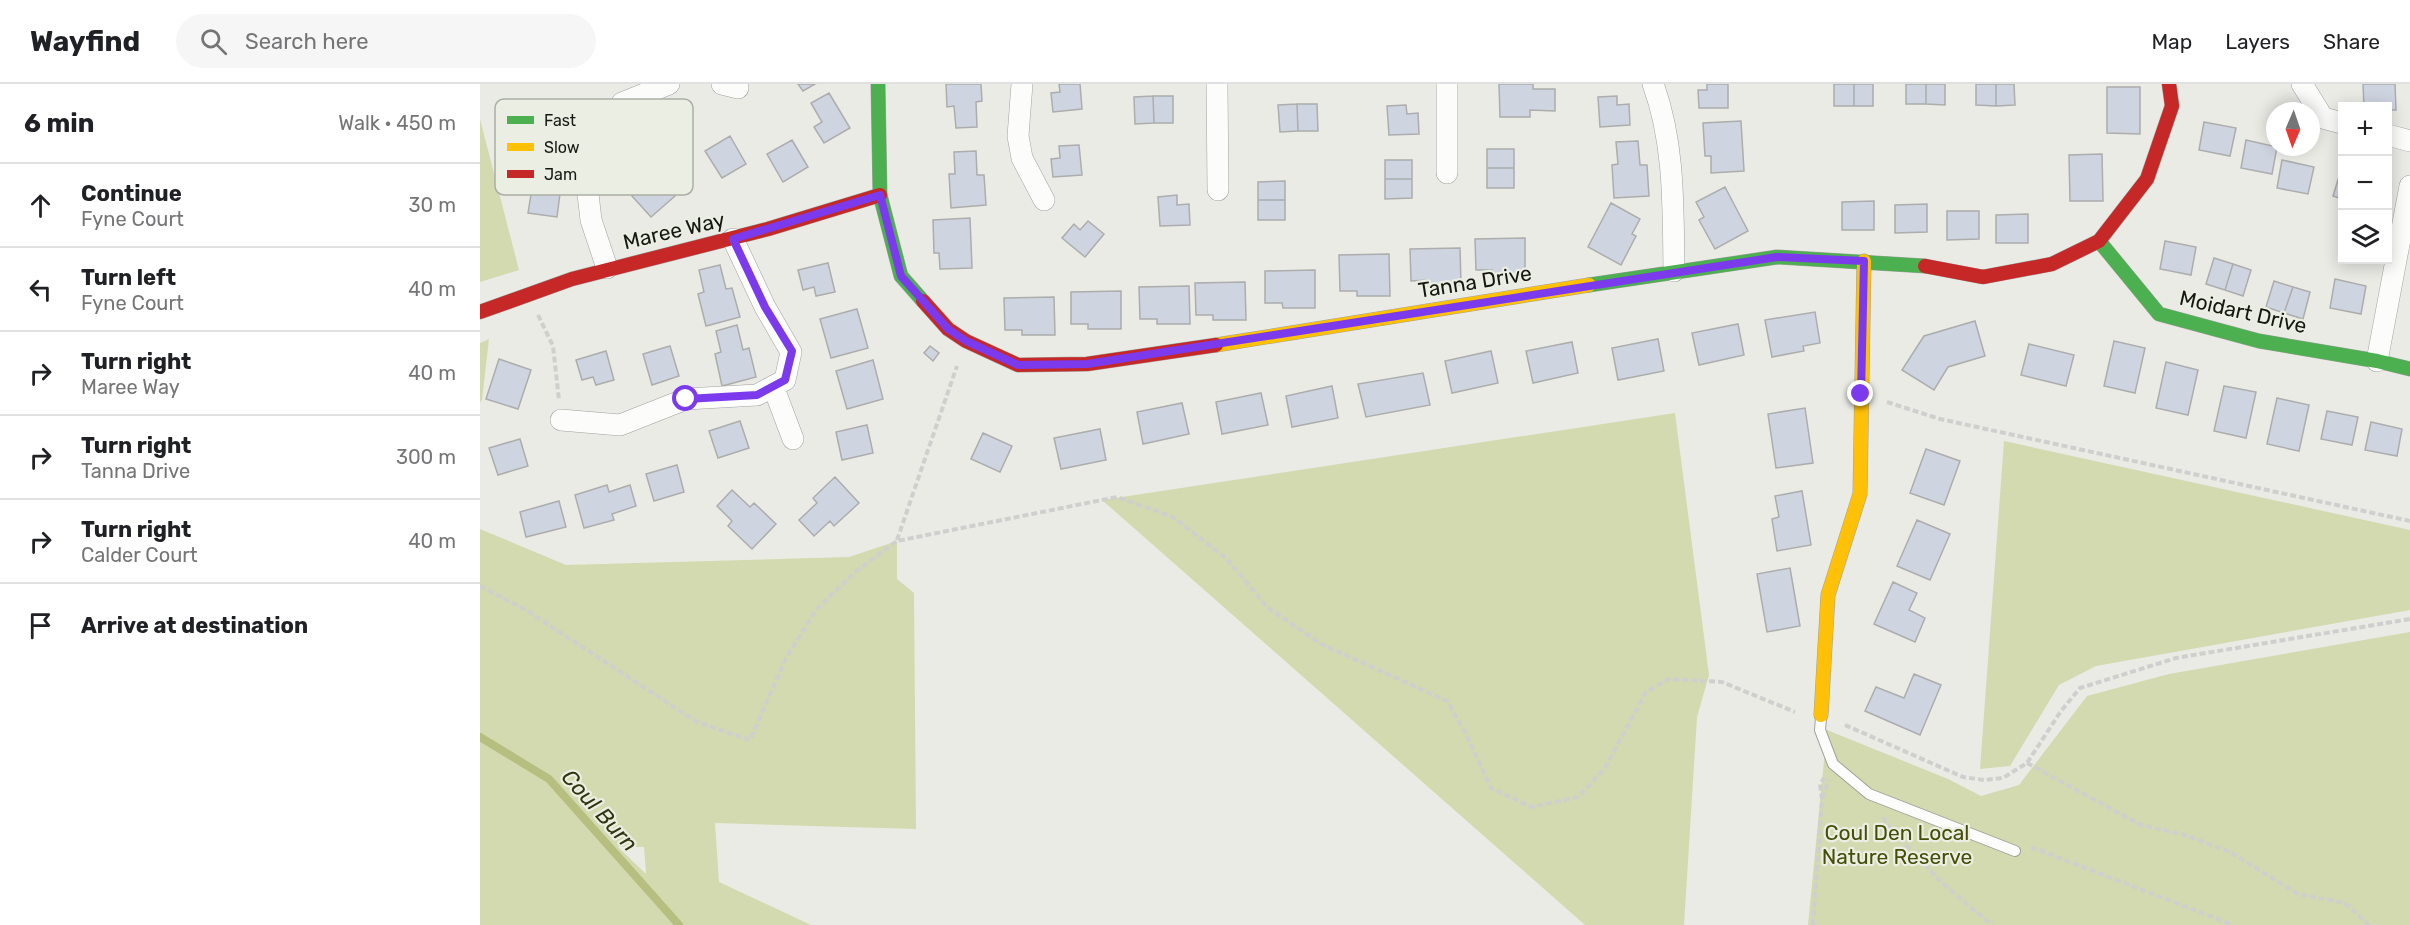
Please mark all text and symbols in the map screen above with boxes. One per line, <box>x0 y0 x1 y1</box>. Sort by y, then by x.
search box <box>176 14 596 68</box>
text: Wayfind <box>30 25 140 58</box>
icon: search <box>197 25 230 58</box>
text: Search here <box>245 28 369 55</box>
text: Map <box>2151 29 2192 54</box>
text: Layers <box>2225 29 2290 54</box>
text: Share <box>2323 29 2380 54</box>
legend <box>495 99 693 195</box>
north arrow <box>2266 102 2320 156</box>
map controls <box>2338 102 2392 264</box>
button: + <box>2338 102 2392 156</box>
text: 6 min <box>24 108 94 139</box>
text: Walk · 450 m <box>338 111 456 135</box>
text: Fast <box>544 111 576 130</box>
text: Slow <box>544 138 580 157</box>
button: − <box>2338 156 2392 210</box>
text: Jam <box>544 165 577 184</box>
text: Continue <box>81 180 182 207</box>
icon: ahead <box>24 189 57 222</box>
text: 30 m <box>409 193 456 217</box>
text: Fyne Court <box>81 207 184 231</box>
street label: Maree Way <box>621 207 728 254</box>
button: layers <box>2338 210 2392 264</box>
street label: Tanna Drive <box>1416 260 1533 303</box>
text: Turn left <box>81 264 176 291</box>
icon: left <box>24 273 57 306</box>
text: 40 m <box>408 277 456 301</box>
street label: Moidart Drive <box>2177 285 2309 338</box>
text: Fyne Court <box>81 291 184 315</box>
text: Turn right <box>81 348 191 375</box>
icon: right <box>24 357 57 390</box>
text: 40 m <box>408 361 456 385</box>
text: Maree Way <box>81 375 180 399</box>
route end <box>1847 380 1873 406</box>
route start <box>672 385 698 411</box>
text: Turn right <box>81 432 191 459</box>
icon: right <box>24 441 57 474</box>
text: 300 m <box>396 445 456 469</box>
text: Tanna Drive <box>81 459 190 483</box>
text: Turn right <box>81 516 191 543</box>
icon: right <box>24 525 57 558</box>
text: 40 m <box>408 529 456 553</box>
text: Calder Court <box>81 543 198 567</box>
icon: arrive <box>24 609 57 642</box>
text: Arrive at destination <box>81 612 308 639</box>
water label: Coul Burn <box>556 764 643 857</box>
park label: Coul Den Local Nature Reserve <box>1822 820 1972 869</box>

